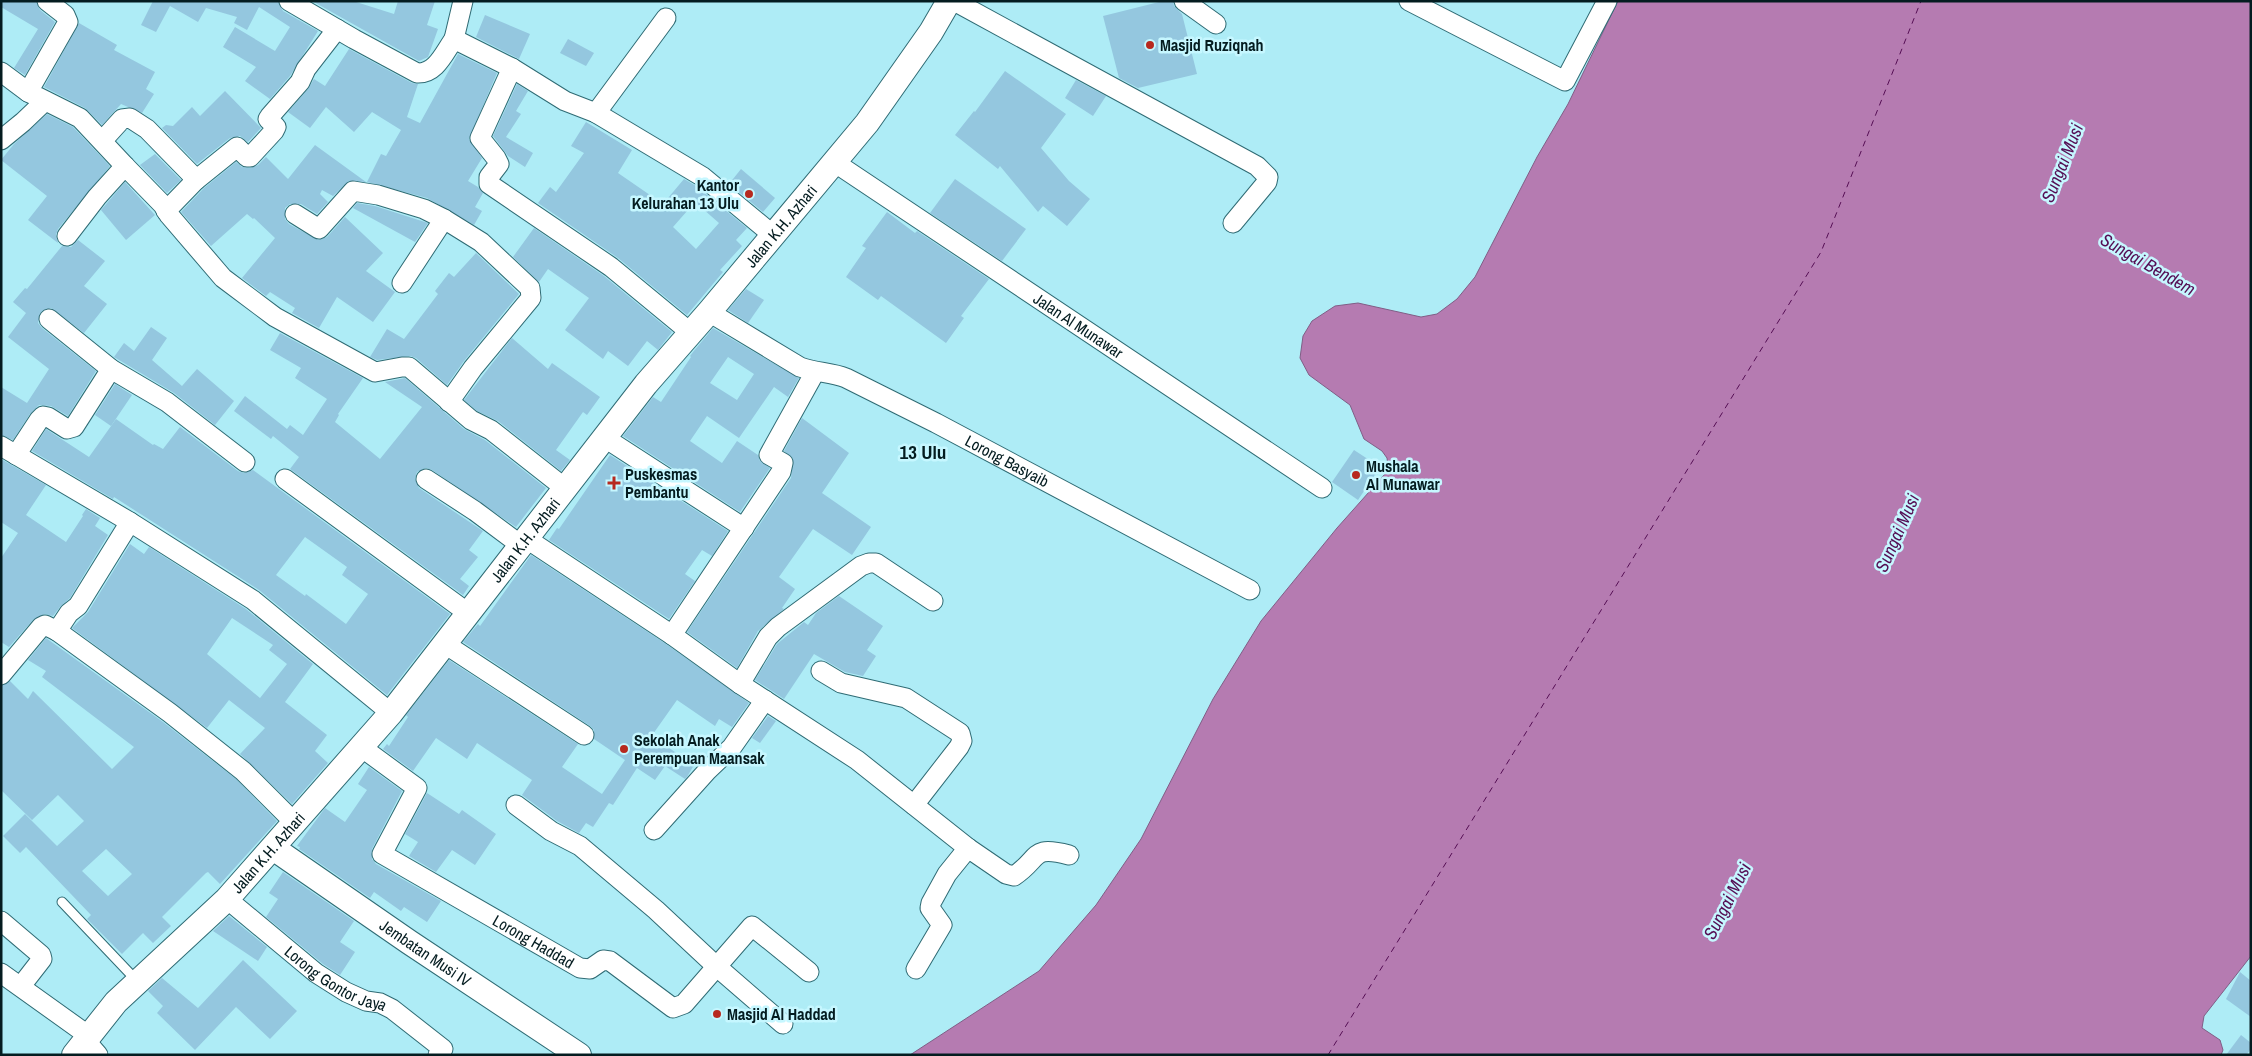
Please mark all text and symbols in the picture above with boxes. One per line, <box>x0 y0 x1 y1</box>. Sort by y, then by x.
place label: Masjid Ruziqnah <box>1160 34 1264 56</box>
marker: Masjid Ruziqnah <box>1144 39 1156 51</box>
water label: Sungai Musi <box>2035 120 2089 206</box>
place label: Kantor Kelurahan 13 Ulu <box>632 174 740 214</box>
street label: Jalan K.H. Azhari <box>740 180 822 272</box>
marker: Kantor Kelurahan 13 Ulu <box>743 188 755 200</box>
water label: Sungai Bendem <box>2096 227 2200 301</box>
street label: Jalan Al Munawar <box>1029 287 1128 364</box>
street label: Lorong Basyaib <box>961 430 1053 492</box>
district label: 13 Ulu <box>900 439 946 465</box>
place label: Mushala Al Munawar <box>1366 455 1441 495</box>
place label: Puskesmas Pembantu <box>625 463 697 503</box>
marker: Mushala Al Munawar <box>1350 469 1362 481</box>
marker: Puskesmas Pembantu <box>607 476 621 490</box>
water label: Sungai Musi <box>1869 490 1925 576</box>
street label: Jalan K.H. Azhari <box>485 493 565 587</box>
place label: Sekolah Anak Perempuan Maansak <box>634 729 765 769</box>
marker: Sekolah Anak Perempuan Maansak <box>618 743 630 755</box>
street label: Jalan K.H. Azhari <box>226 807 310 898</box>
water label: Sungai Musi <box>1697 858 1757 944</box>
street label: Lorong Haddad <box>489 909 578 973</box>
street label: Jembatan Musi IV <box>375 914 476 991</box>
street label: Lorong Gontor Jaya <box>280 940 392 1016</box>
place label: Masjid Al Haddad <box>727 1003 836 1025</box>
marker: Masjid Al Haddad <box>711 1008 723 1020</box>

